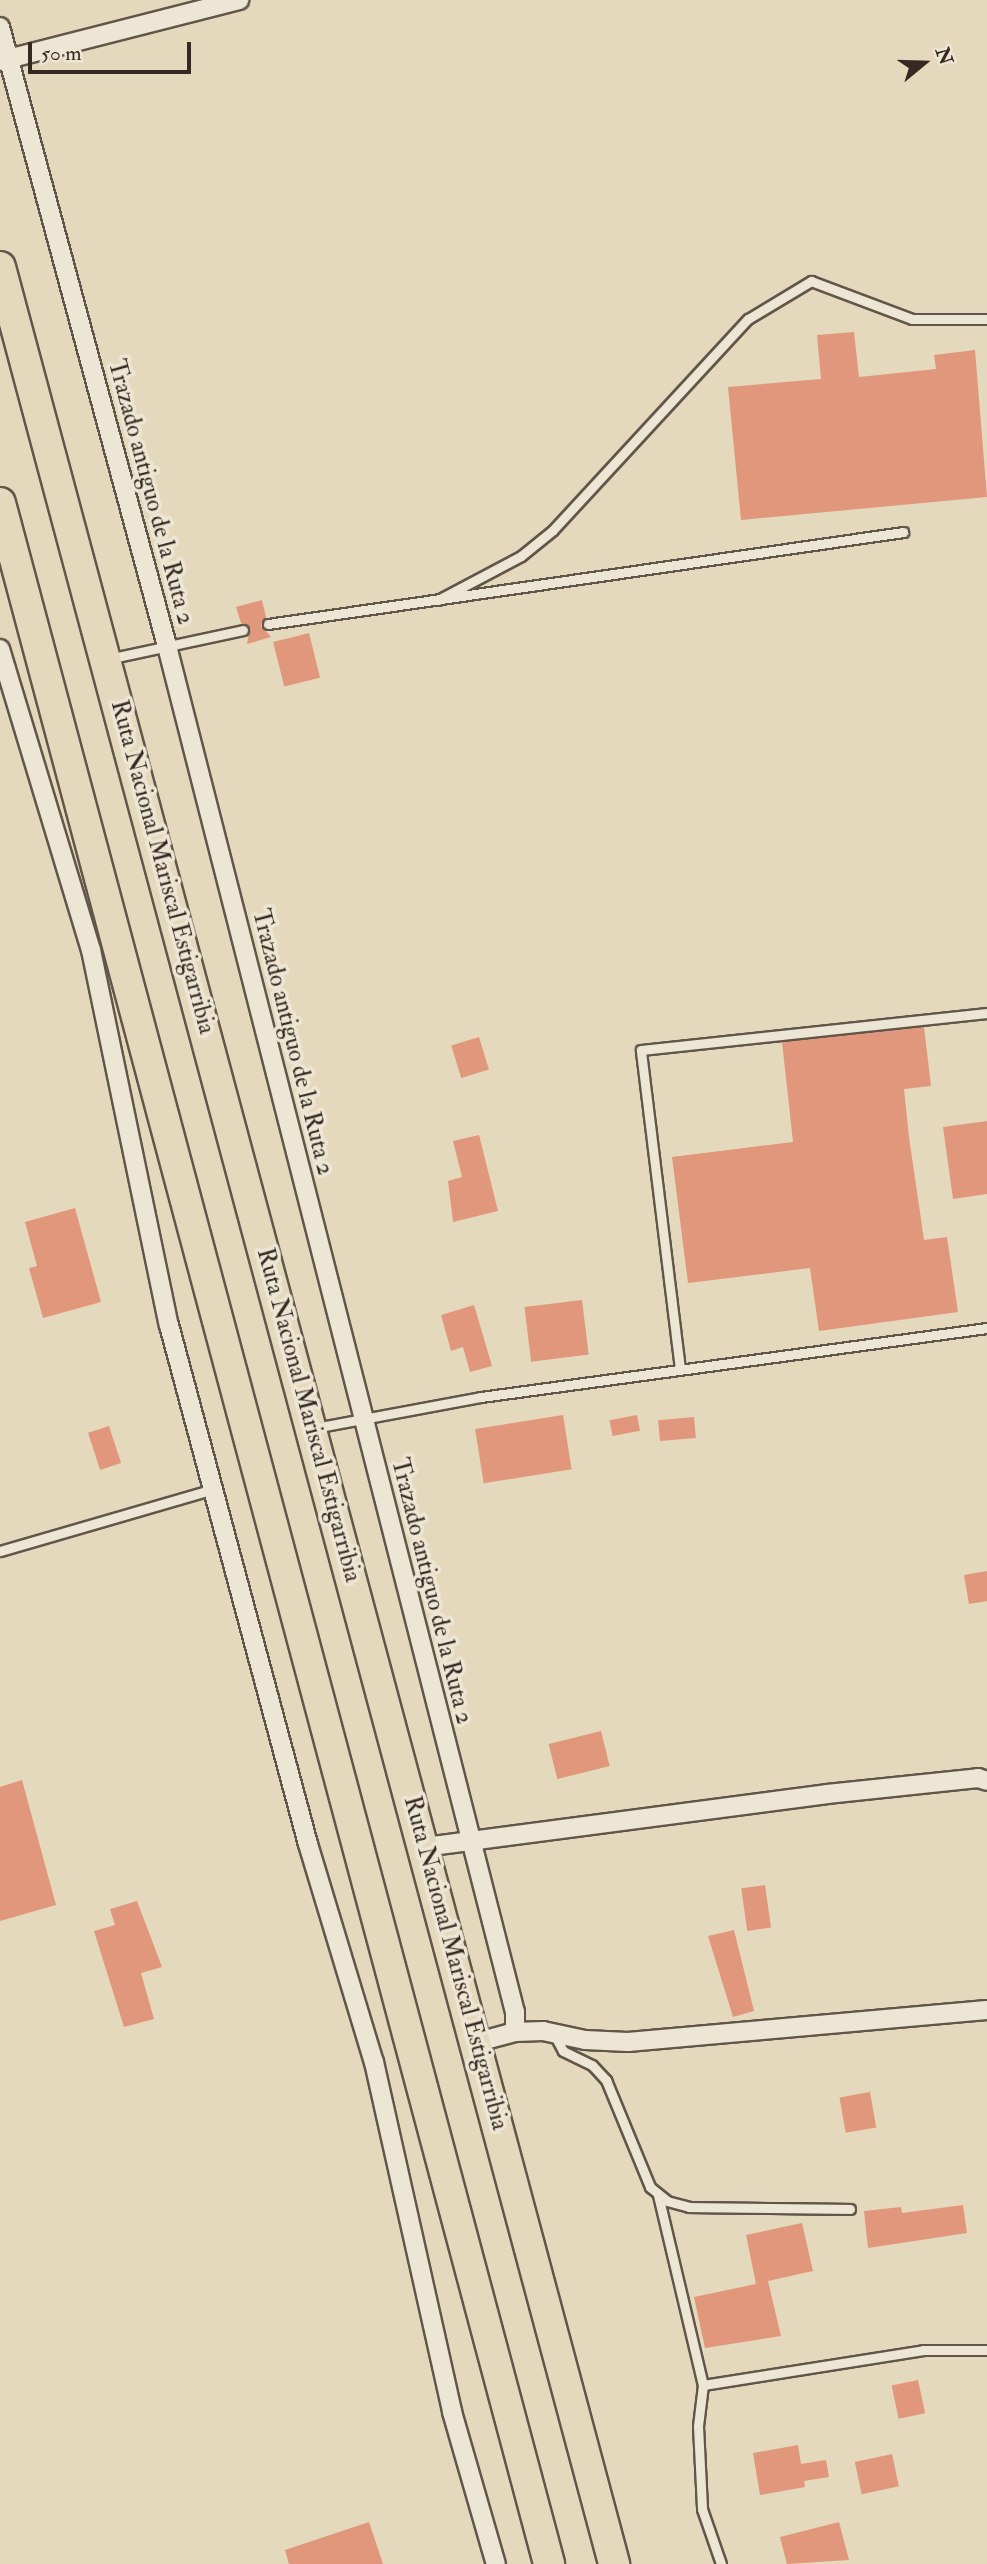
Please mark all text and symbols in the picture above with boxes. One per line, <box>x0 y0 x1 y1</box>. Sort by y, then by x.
scale bar <box>32 28 194 72</box>
north arrow <box>889 28 959 98</box>
text: 50 m <box>41 40 82 67</box>
text: N <box>930 44 958 68</box>
street label: Trazado antiguo de la Ruta 2 <box>102 356 200 628</box>
street label: Ruta Nacional Mariscal Estigarribia <box>105 697 221 1037</box>
street label: Trazado antiguo de la Ruta 2 <box>246 906 340 1178</box>
street label: Ruta Nacional Mariscal Estigarribia <box>251 1245 367 1585</box>
street label: Trazado antiguo de la Ruta 2 <box>385 1455 479 1727</box>
street label: Ruta Nacional Mariscal Estigarribia <box>398 1793 514 2133</box>

